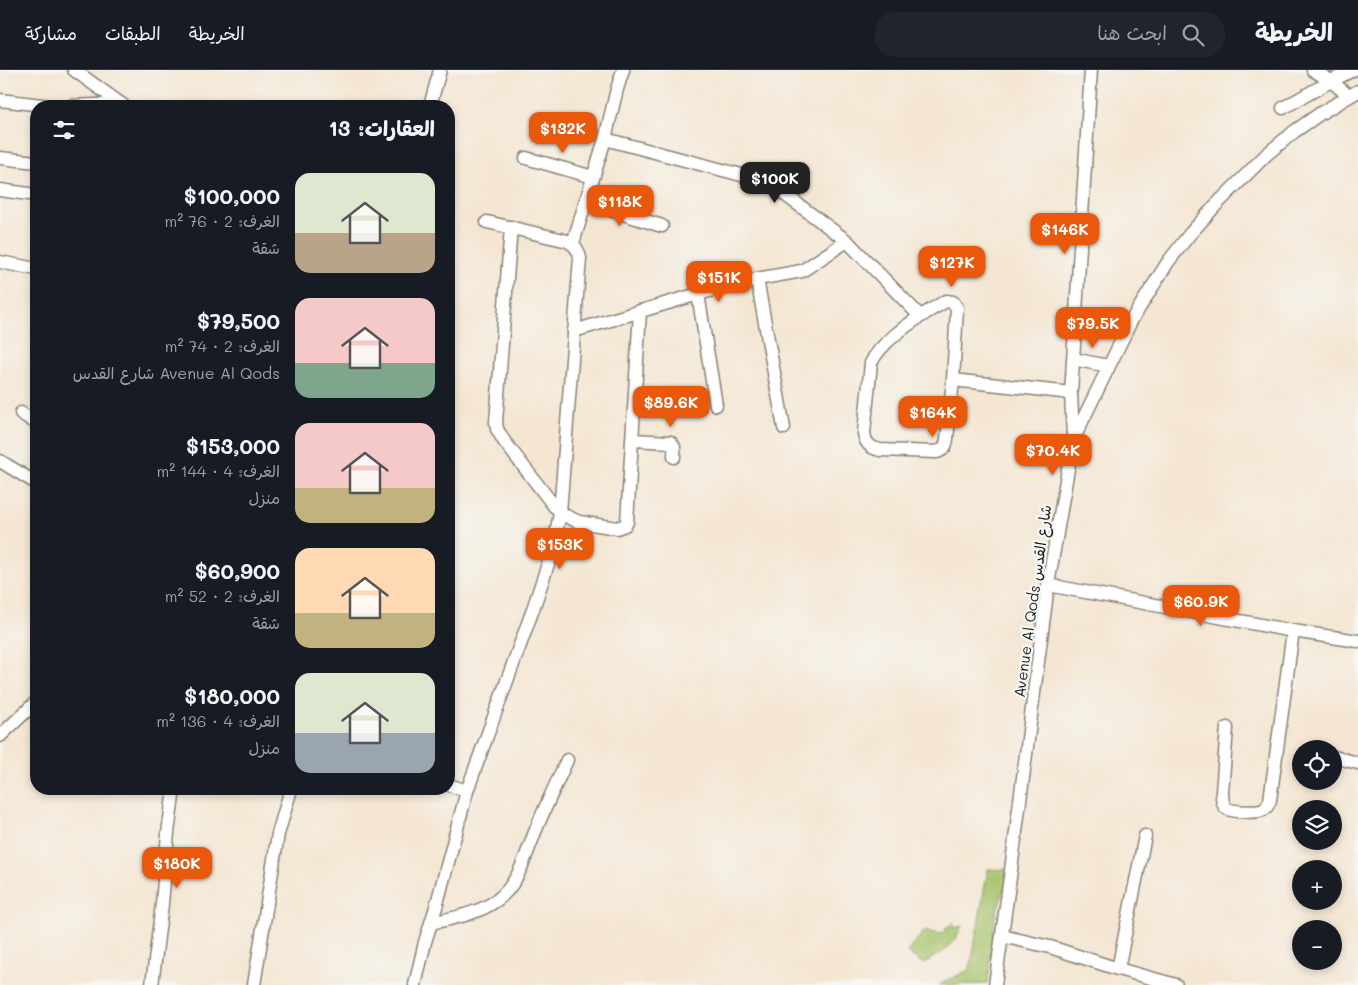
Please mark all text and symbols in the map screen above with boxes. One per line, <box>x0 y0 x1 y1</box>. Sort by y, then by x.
search box <box>875 12 1225 57</box>
text: الخريطة <box>1255 16 1333 47</box>
text: ابحث هنا <box>1097 20 1167 45</box>
text: مشاركة <box>25 21 77 45</box>
text: الطبقات <box>105 21 161 45</box>
text: الخريطة <box>189 21 245 45</box>
icon: search <box>1179 21 1207 49</box>
pin: $132K <box>528 112 598 154</box>
text: العقارات: 13 <box>329 114 435 141</box>
icon: filters <box>50 116 78 144</box>
text: $132K <box>540 117 586 138</box>
pin: $100K <box>740 162 810 204</box>
text: $100K <box>751 167 799 188</box>
text: $100,000 <box>184 182 280 209</box>
pin: $118K <box>585 184 655 227</box>
text: $118K <box>598 190 642 211</box>
icon: home <box>335 193 395 253</box>
text: الغرف: 2 · 76 m² <box>164 210 280 231</box>
pin: $146K <box>1030 212 1100 255</box>
text: $146K <box>1041 218 1089 239</box>
text: شقة <box>252 237 280 258</box>
pin: $127K <box>917 246 987 288</box>
text: $127K <box>929 251 975 272</box>
pin: $151K <box>684 260 754 303</box>
text: $151K <box>697 266 741 287</box>
pin: $79.5K <box>1052 306 1134 349</box>
text: $79,500 <box>197 307 280 334</box>
text: $79.5K <box>1066 312 1120 333</box>
icon: home <box>335 318 395 378</box>
text: الغرف: 2 · 74 m² <box>165 335 280 356</box>
text: Avenue Al Qods شارع القدس <box>73 362 280 383</box>
pin: $89.6K <box>630 386 712 428</box>
text: $89.6K <box>644 391 698 412</box>
pin: $164K <box>898 396 968 438</box>
text: $164K <box>909 401 957 422</box>
text: $153,000 <box>186 432 280 459</box>
pin: $70.4K <box>1012 434 1094 476</box>
text: $70.4K <box>1026 439 1080 460</box>
icon: home <box>335 443 395 503</box>
text: الغرف: 4 · 144 m² <box>157 460 280 481</box>
text: منزل <box>248 487 280 508</box>
street label: Avenue Al Qods شارع القدس <box>1009 503 1056 699</box>
pin: $153K <box>525 528 595 570</box>
text: $153K <box>537 533 583 554</box>
text: $60,900 <box>195 557 280 584</box>
icon: home <box>335 568 395 628</box>
pin: $60.9K <box>1160 584 1242 627</box>
text: الغرف: 2 · 52 m² <box>165 585 280 606</box>
text: $60.9K <box>1174 590 1228 611</box>
text: شقة <box>252 612 280 633</box>
text: $180,000 <box>184 682 280 709</box>
icon: home <box>335 693 395 753</box>
text: الغرف: 4 · 136 m² <box>156 710 280 731</box>
text: منزل <box>248 737 280 758</box>
map controls <box>1292 740 1342 970</box>
button: locate <box>1292 740 1342 790</box>
button: layers <box>1292 800 1342 850</box>
pin: $180K <box>142 846 212 889</box>
text: $180K <box>153 852 201 873</box>
button: + <box>1292 860 1342 910</box>
button: − <box>1292 920 1342 970</box>

